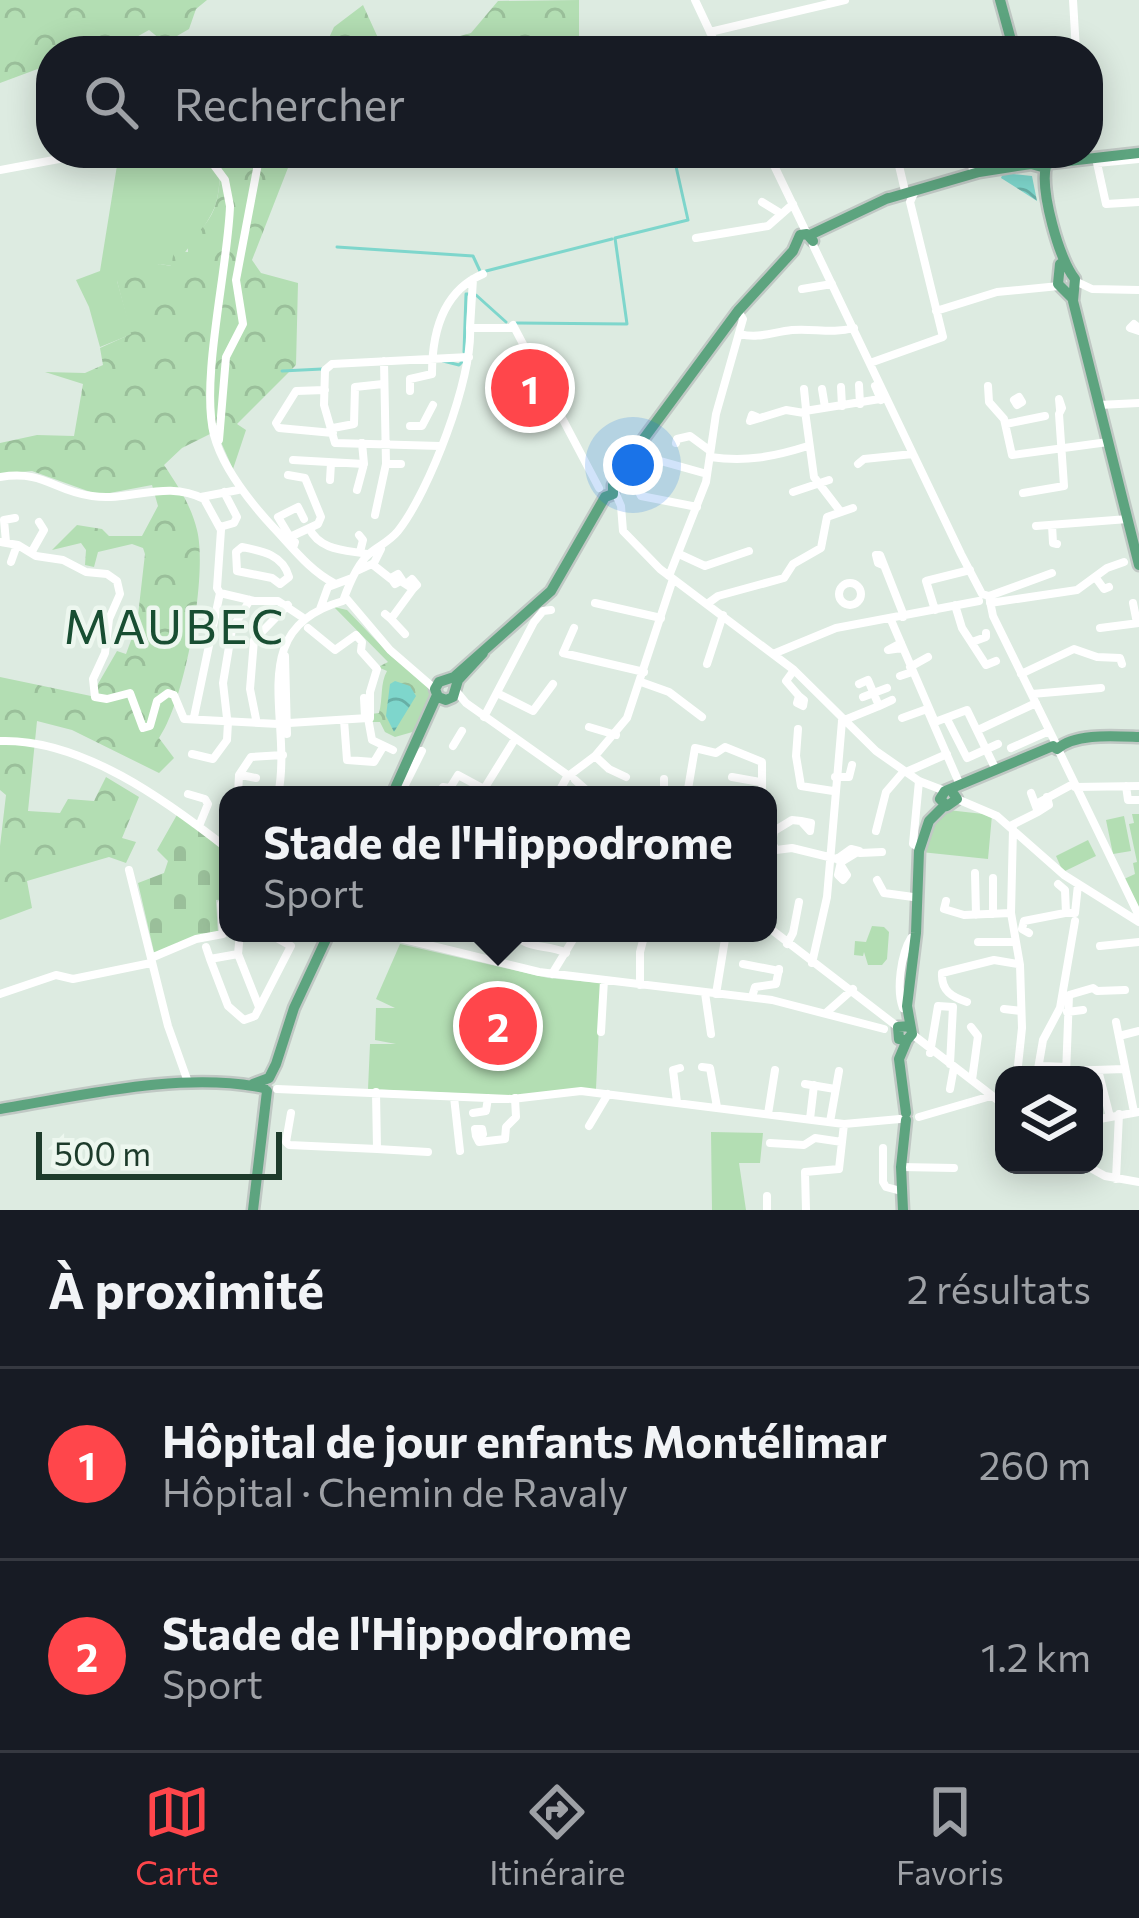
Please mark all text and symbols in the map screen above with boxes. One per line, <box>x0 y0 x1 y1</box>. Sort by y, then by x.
search box <box>36 36 1103 168</box>
icon: search <box>78 69 144 135</box>
text: Rechercher <box>174 75 405 130</box>
pin: 1 <box>491 343 569 433</box>
your location <box>603 435 663 495</box>
district label: MAUBEC <box>63 595 287 654</box>
popup <box>219 786 777 942</box>
text: Stade de l'Hippodrome <box>263 813 733 868</box>
text: Sport <box>263 868 364 916</box>
pin: 2 <box>459 981 537 1071</box>
map controls <box>995 1066 1103 1174</box>
button: layers <box>995 1066 1103 1174</box>
scale bar <box>36 1126 282 1179</box>
text: 500 m <box>54 1132 151 1173</box>
text: À proximité <box>48 1257 324 1320</box>
text: 2 résultats <box>907 1264 1091 1312</box>
text: Hôpital de jour enfants Montélimar <box>162 1412 887 1467</box>
text: 1 <box>78 1440 96 1488</box>
text: 260 m <box>979 1440 1091 1488</box>
text: Hôpital · Chemin de Ravaly <box>162 1467 628 1515</box>
text: Stade de l'Hippodrome <box>162 1604 632 1659</box>
text: 2 <box>76 1632 98 1680</box>
text: 1.2 km <box>981 1632 1091 1680</box>
text: Sport <box>162 1659 263 1707</box>
tab: Carte <box>135 1779 219 1892</box>
tab: Itinéraire <box>489 1779 626 1892</box>
tab: Favoris <box>896 1779 1004 1892</box>

